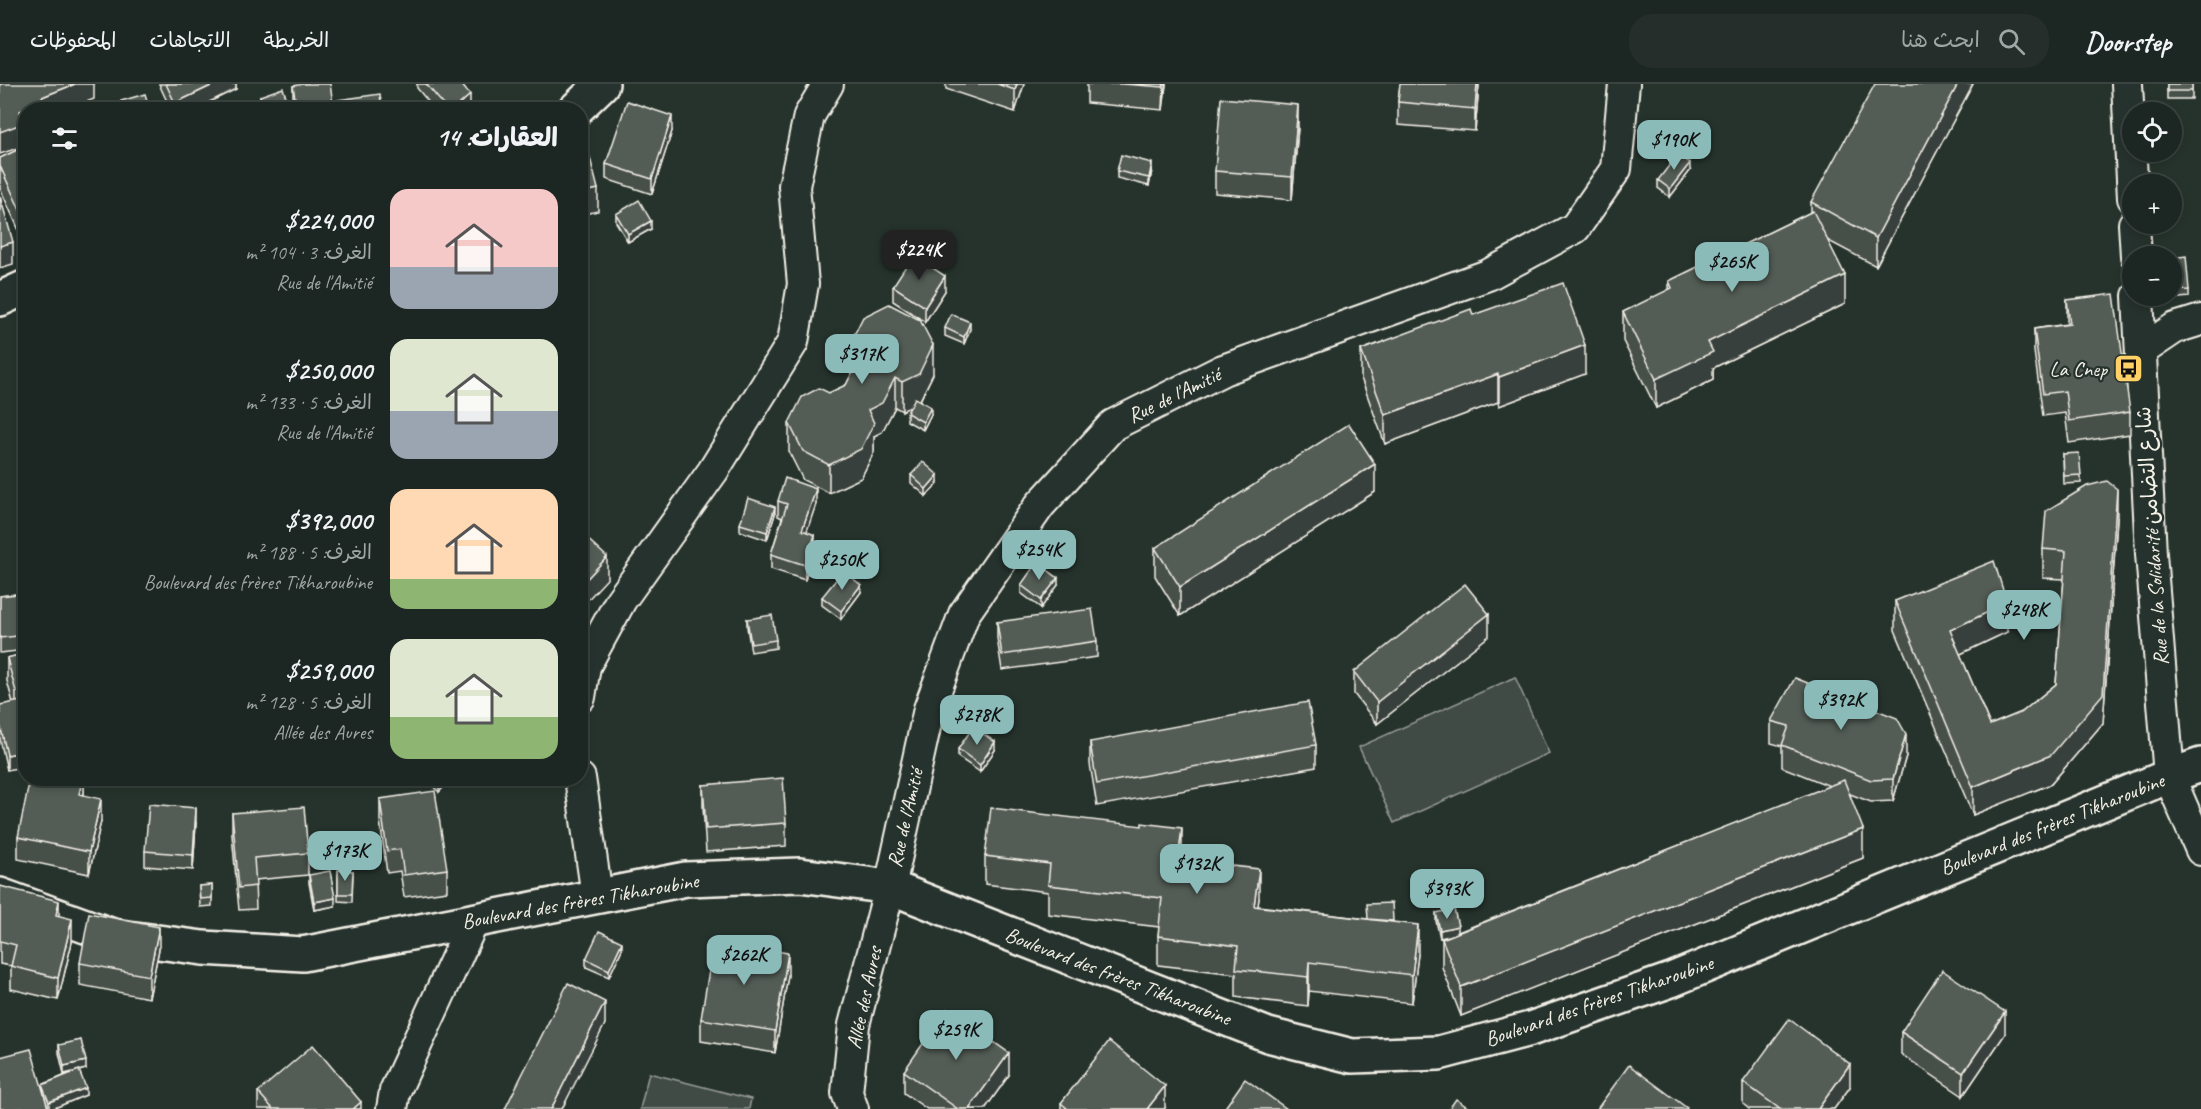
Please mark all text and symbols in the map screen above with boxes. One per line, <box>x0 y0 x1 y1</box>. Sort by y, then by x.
search box <box>1629 14 2049 68</box>
text: Doorstep <box>2085 24 2171 59</box>
icon: search <box>1995 25 2028 58</box>
text: ابحث هنا <box>1901 26 1980 54</box>
text: المحفوظات <box>30 27 116 53</box>
text: الاتجاهات <box>149 27 231 53</box>
text: الخريطة <box>264 27 329 53</box>
map controls <box>2122 102 2182 306</box>
button: locate <box>2122 102 2182 162</box>
pin: $190K <box>1632 120 1716 171</box>
text: العقارات: 14 <box>436 121 558 154</box>
icon: filters <box>48 122 81 155</box>
text: $190K <box>1651 127 1697 152</box>
button: + <box>2122 174 2182 234</box>
text: $224,000 <box>285 204 372 237</box>
icon: home <box>438 213 510 285</box>
pin: $224K <box>877 230 961 281</box>
text: $224K <box>896 237 942 262</box>
text: الغرف: 3 · 104 m² <box>245 240 372 265</box>
pin: $265K <box>1690 242 1774 293</box>
button: − <box>2122 246 2182 306</box>
text: $265K <box>1709 249 1755 274</box>
text: Rue de l'Amitié <box>276 270 372 295</box>
pin: $317K <box>820 334 904 385</box>
text: $317K <box>839 341 885 366</box>
bus stop icon: La Cnep <box>2112 353 2144 385</box>
text: $250,000 <box>285 354 372 387</box>
place label: La Cnep <box>2049 356 2108 382</box>
street label: Rue de l'Amitié <box>1123 360 1228 429</box>
icon: home <box>438 363 510 435</box>
text: الغرف: 5 · 133 m² <box>245 390 372 415</box>
street label: Rue de la Solidarité شارع التضامن <box>2130 406 2176 666</box>
text: Rue de l'Amitié <box>276 420 372 445</box>
text: $392,000 <box>285 504 372 537</box>
icon: home <box>438 513 510 585</box>
pin: $254K <box>997 530 1081 581</box>
text: $254K <box>1016 537 1062 562</box>
text: الغرف: 5 · 188 m² <box>245 540 372 565</box>
pin: $250K <box>800 540 884 591</box>
text: $250K <box>819 547 865 572</box>
text: Boulevard des frères Tikharoubine <box>144 570 372 595</box>
pin: $248K <box>1982 590 2066 641</box>
text: $248K <box>2001 597 2047 622</box>
text: $259,000 <box>286 654 372 687</box>
icon: home <box>438 663 510 735</box>
pin: $392K <box>1799 680 1883 731</box>
text: $392K <box>1818 687 1864 712</box>
text: الغرف: 5 · 128 m² <box>245 690 372 715</box>
pin: $278K <box>935 695 1019 746</box>
text: $278K <box>954 702 1000 727</box>
text: Allée des Aures <box>273 720 372 745</box>
street label: Rue de l'Amitié <box>881 763 930 870</box>
street label: Boulevard des frères Tikharoubine <box>1936 766 2170 881</box>
pin: $173K <box>303 831 387 882</box>
text: $173K <box>322 838 368 863</box>
pin: $132K <box>1155 844 1239 895</box>
text: $132K <box>1174 851 1220 876</box>
street label: Boulevard des frères Tikharoubine <box>460 867 702 935</box>
pin: $393K <box>1405 869 1489 920</box>
text: $393K <box>1424 876 1470 901</box>
street label: Boulevard des frères Tikharoubine <box>1002 921 1237 1032</box>
pin: $262K <box>702 935 786 986</box>
text: $262K <box>721 942 767 967</box>
street label: Allée des Aures <box>841 943 888 1051</box>
street label: Boulevard des frères Tikharoubine <box>1481 949 1719 1052</box>
pin: $259K <box>914 1010 998 1061</box>
text: $259K <box>933 1017 979 1042</box>

